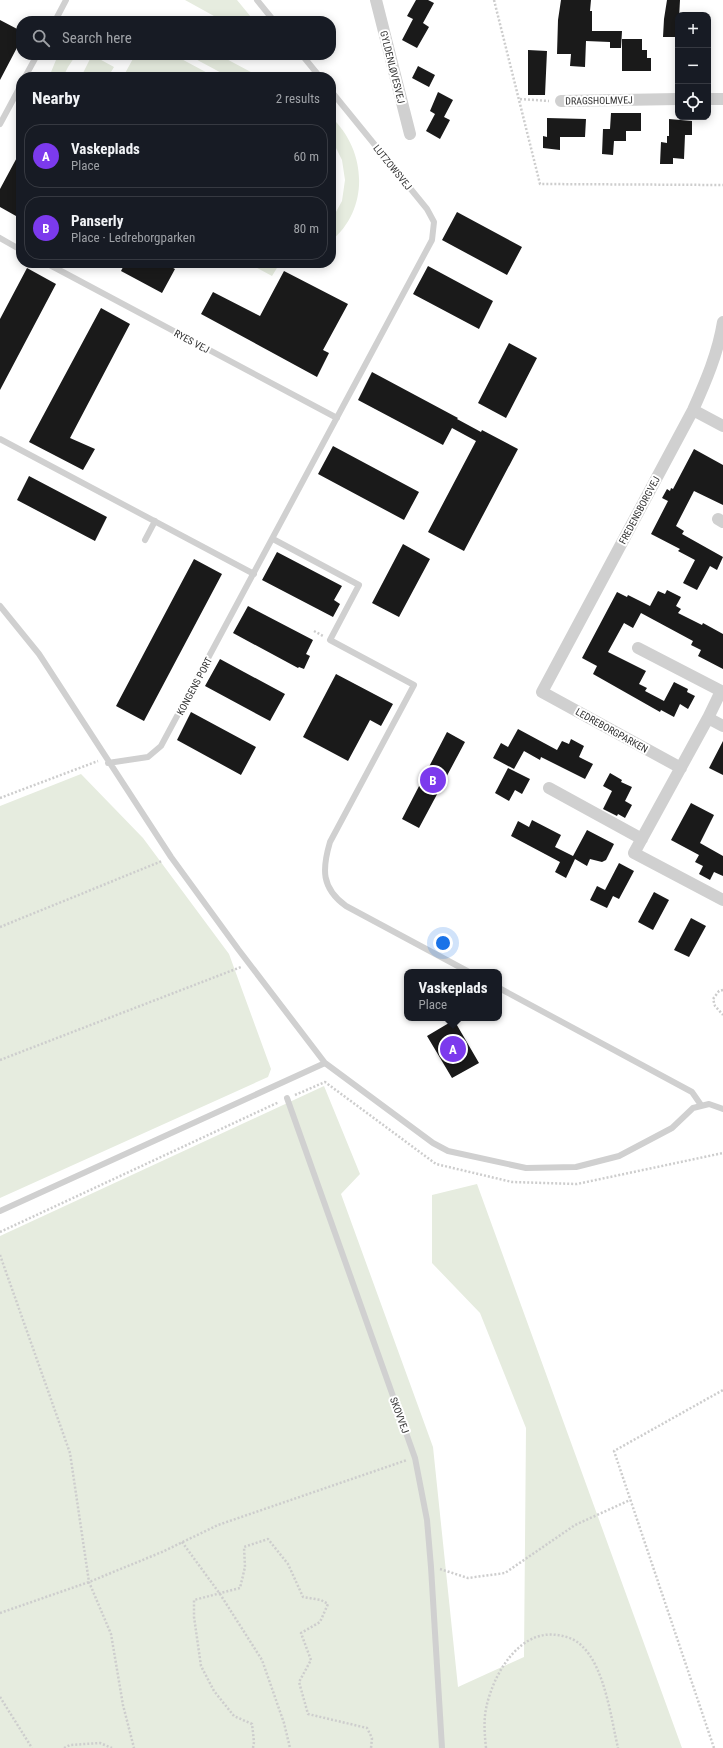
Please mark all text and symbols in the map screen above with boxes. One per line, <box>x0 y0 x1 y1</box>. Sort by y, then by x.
map controls <box>675 12 711 120</box>
button: + <box>675 12 711 48</box>
search box <box>16 16 336 60</box>
icon: search <box>30 27 52 49</box>
text: Search here <box>62 29 132 47</box>
street label: GYLDENLØVESVEJ <box>378 30 407 105</box>
button: − <box>675 48 711 84</box>
button: locate <box>675 84 711 120</box>
text: Nearby <box>32 88 80 108</box>
text: 2 results <box>276 91 320 106</box>
street label: DRAGSHOLMVEJ <box>565 94 633 107</box>
text: Vaskeplads <box>71 140 140 158</box>
street label: LUTZOWSVEJ <box>371 143 414 192</box>
text: A <box>42 149 50 164</box>
text: 60 m <box>293 149 319 164</box>
text: Place <box>71 158 100 173</box>
text: Panserly <box>71 212 123 230</box>
text: B <box>42 221 50 236</box>
text: 80 m <box>293 221 319 236</box>
text: Place · Ledreborgparken <box>71 230 195 245</box>
street label: RYES VEJ <box>172 328 211 355</box>
street label: FREDENSBORGVEJ <box>617 474 662 546</box>
street label: KONGENS PORT <box>175 656 214 717</box>
street label: LEDREBORGPARKEN <box>574 706 650 755</box>
pin: B <box>420 765 446 795</box>
your location <box>433 933 453 953</box>
popup <box>404 969 502 1021</box>
text: Vaskeplads <box>419 979 487 997</box>
text: Place <box>419 997 447 1012</box>
pin: A <box>440 1034 466 1064</box>
street label: SKOVVEJ <box>388 1396 411 1435</box>

